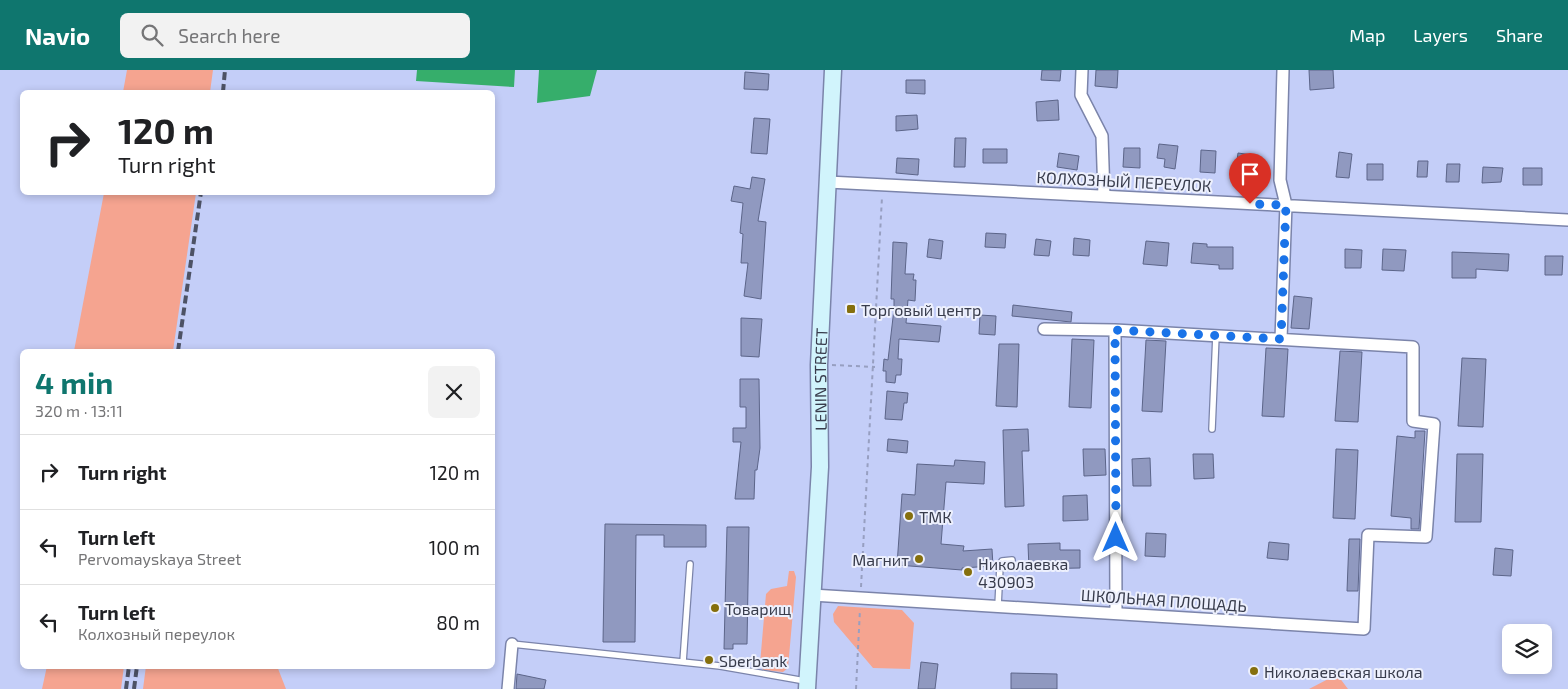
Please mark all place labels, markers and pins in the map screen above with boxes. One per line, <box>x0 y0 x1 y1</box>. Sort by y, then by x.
pin <box>1229 153 1271 204</box>
place label: Торговый центр <box>861 300 981 319</box>
marker: Торговый центр <box>845 303 857 315</box>
place label: ТМК <box>919 507 952 526</box>
marker: ТМК <box>903 510 915 522</box>
place label: Магнит <box>852 550 909 569</box>
marker: Магнит <box>913 553 925 565</box>
place label: Николаевка 430903 <box>978 554 1068 591</box>
marker: Николаевка 430903 <box>962 566 974 578</box>
place label: Товарищ <box>725 599 791 618</box>
marker: Товарищ <box>709 602 721 614</box>
place label: Sberbank <box>719 651 787 670</box>
marker: Sberbank <box>703 654 715 666</box>
place label: Николаевская школа <box>1264 662 1423 681</box>
marker: Николаевская школа <box>1248 665 1260 677</box>

